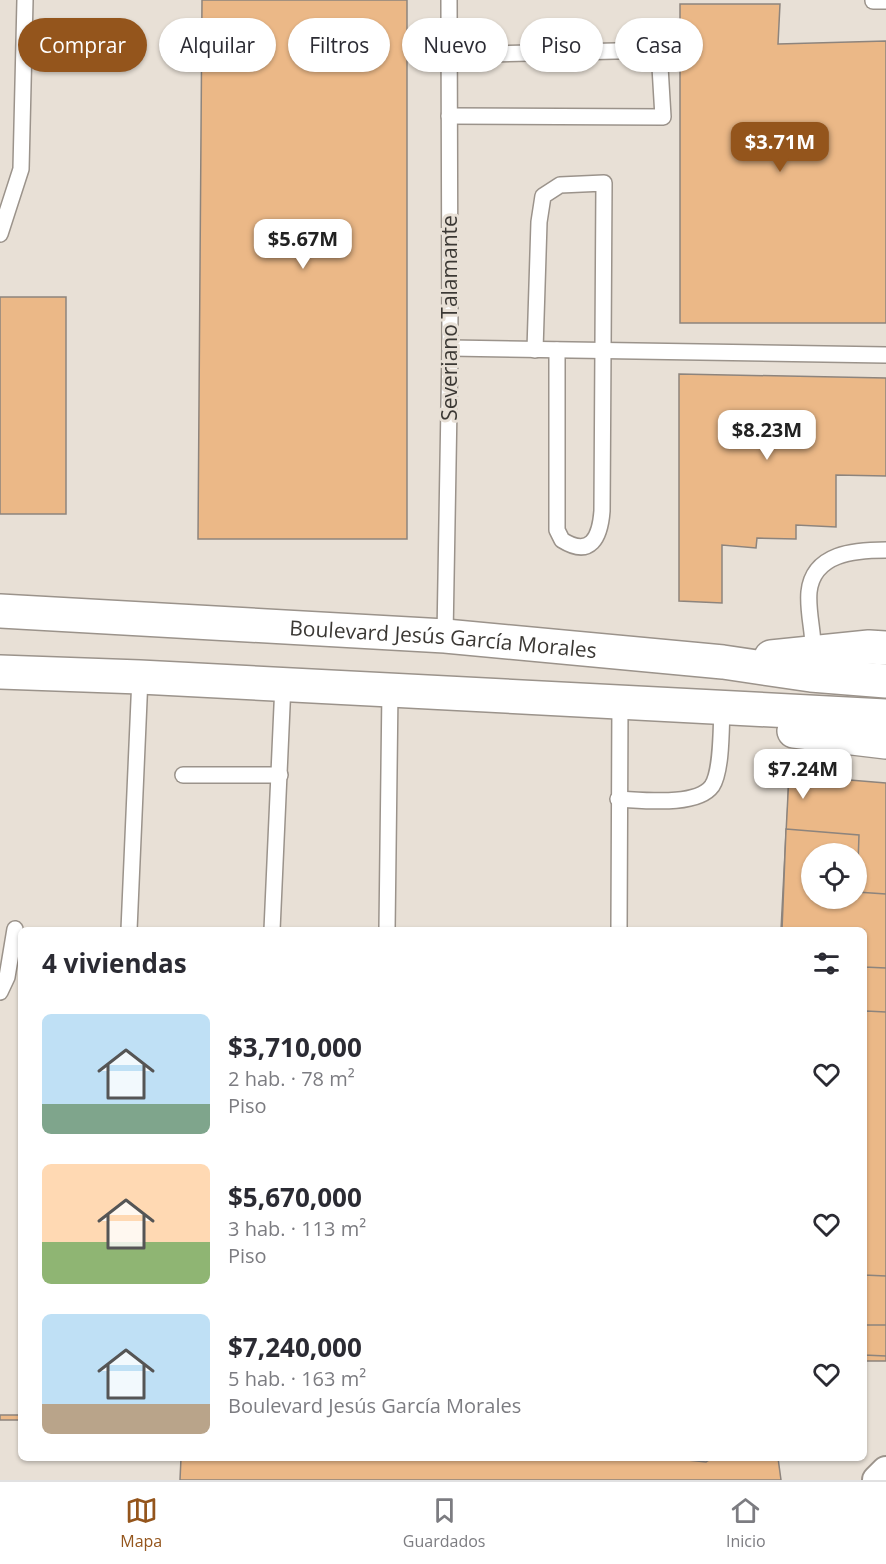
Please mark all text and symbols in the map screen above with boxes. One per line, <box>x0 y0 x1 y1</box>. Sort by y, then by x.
chip: Comprar <box>18 18 147 72</box>
chip: Alquilar <box>159 18 276 72</box>
chip: Filtros <box>288 18 390 72</box>
chip: Nuevo <box>402 18 508 72</box>
chip: Piso <box>520 18 603 72</box>
chip: Casa <box>615 18 703 72</box>
pin: $3.71M <box>731 122 829 173</box>
text: $3.71M <box>745 128 815 155</box>
street label: Severiano Talamante <box>435 215 463 421</box>
pin: $5.67M <box>254 219 352 270</box>
text: $5.67M <box>268 225 338 252</box>
pin: $8.23M <box>718 410 816 461</box>
text: $8.23M <box>732 416 802 443</box>
street label: Boulevard Jesús García Morales <box>289 613 598 664</box>
pin: $7.24M <box>754 749 852 800</box>
text: $7.24M <box>768 755 838 782</box>
map controls <box>801 843 867 909</box>
button: locate <box>801 843 867 909</box>
text: 4 viviendas <box>42 945 187 981</box>
icon: filters <box>810 947 843 980</box>
text: $3,710,000 <box>228 1029 362 1065</box>
icon: home <box>90 1038 162 1110</box>
icon: heart <box>810 1058 843 1091</box>
text: 2 hab. · 78 m² <box>228 1065 355 1092</box>
text: Piso <box>228 1092 267 1119</box>
text: $5,670,000 <box>228 1179 362 1215</box>
icon: home <box>90 1188 162 1260</box>
icon: heart <box>810 1208 843 1241</box>
text: 3 hab. · 113 m² <box>228 1215 366 1242</box>
text: Piso <box>228 1242 267 1269</box>
text: $7,240,000 <box>228 1329 362 1365</box>
icon: home <box>90 1338 162 1410</box>
icon: heart <box>810 1358 843 1391</box>
text: 5 hab. · 163 m² <box>228 1365 366 1392</box>
text: Boulevard Jesús García Morales <box>228 1392 521 1419</box>
tab: Mapa <box>120 1494 162 1552</box>
tab: Guardados <box>403 1494 485 1552</box>
tab: Inicio <box>726 1494 766 1552</box>

